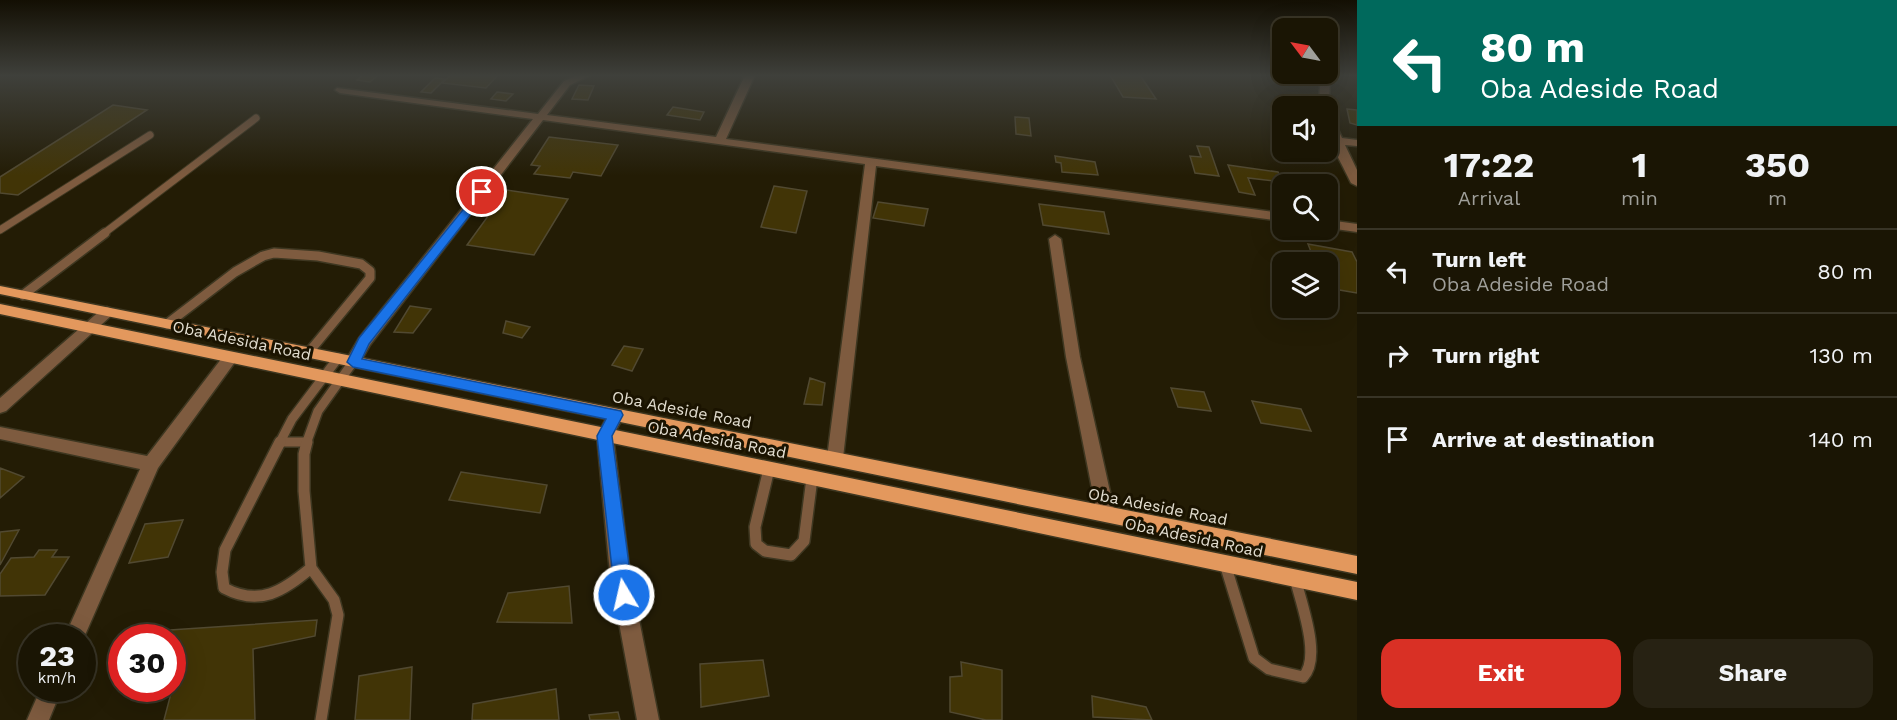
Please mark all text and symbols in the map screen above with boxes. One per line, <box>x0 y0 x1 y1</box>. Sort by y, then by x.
north arrow <box>1272 18 1338 84</box>
map controls <box>1272 18 1338 318</box>
text: 80 m <box>1480 23 1585 72</box>
icon: left <box>1381 24 1459 102</box>
text: Oba Adeside Road <box>1480 73 1719 105</box>
button: sound <box>1272 96 1338 162</box>
text: 17:22 <box>1444 144 1534 186</box>
text: 1 <box>1632 144 1647 186</box>
text: 350 <box>1745 144 1810 186</box>
pin <box>456 166 507 217</box>
button: search <box>1272 174 1338 240</box>
icon: arrive <box>465 175 498 208</box>
text: Arrival <box>1458 186 1520 210</box>
text: min <box>1621 186 1658 210</box>
text: m <box>1768 186 1787 210</box>
text: Turn left <box>1432 247 1526 272</box>
button: layers <box>1272 252 1338 318</box>
icon: left <box>1381 255 1414 288</box>
text: 80 m <box>1817 259 1873 284</box>
text: Oba Adeside Road <box>1432 272 1609 296</box>
street label: Oba Adesida Road <box>171 317 313 364</box>
icon: right <box>1381 339 1414 372</box>
text: Turn right <box>1432 343 1539 368</box>
text: 130 m <box>1809 343 1873 368</box>
street label: Oba Adeside Road <box>611 387 753 432</box>
street label: Oba Adesida Road <box>646 417 788 462</box>
icon: arrive <box>1381 423 1414 456</box>
text: Arrive at destination <box>1432 427 1655 452</box>
text: 140 m <box>1809 427 1873 452</box>
street label: Oba Adeside Road <box>1087 484 1229 529</box>
street label: Oba Adesida Road <box>1123 514 1265 561</box>
position arrow <box>592 563 656 627</box>
speed limit sign: 30 <box>108 624 186 702</box>
text: 23 <box>39 638 75 673</box>
button: Exit <box>1381 639 1621 708</box>
button: Share <box>1633 639 1873 708</box>
text: km/h <box>38 669 76 687</box>

